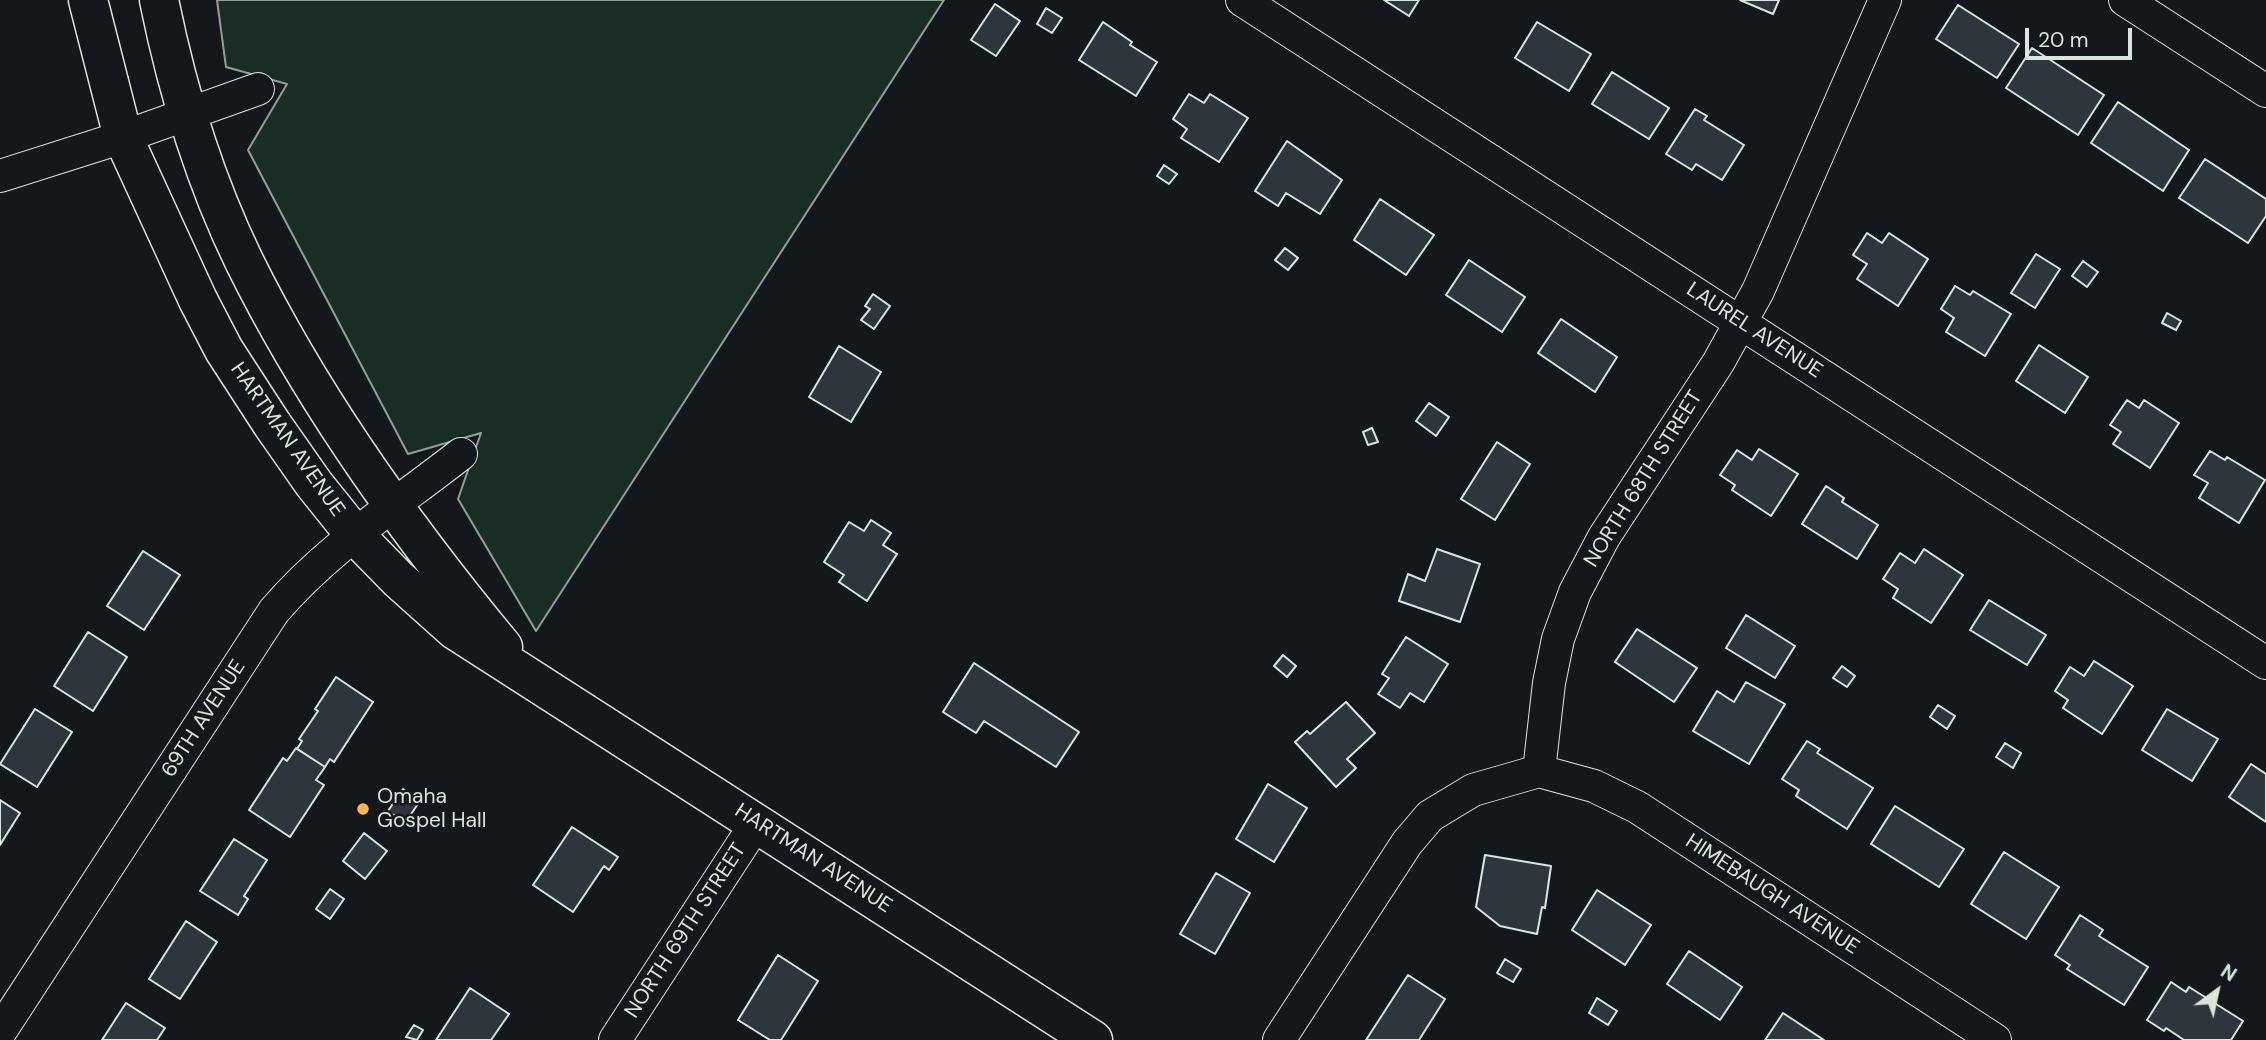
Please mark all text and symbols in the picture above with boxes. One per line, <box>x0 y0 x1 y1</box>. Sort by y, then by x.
scale bar <box>2028 14 2135 58</box>
text: 20 m <box>2038 26 2089 54</box>
street label: LAUREL AVENUE <box>1681 278 1827 384</box>
street label: HARTMAN AVENUE <box>224 358 350 522</box>
street label: NORTH 68TH STREET <box>1579 386 1709 572</box>
street label: 69TH AVENUE <box>157 656 251 782</box>
place label: Omaha Gospel Hall <box>377 784 486 834</box>
street label: HARTMAN AVENUE <box>730 799 896 919</box>
marker: Omaha Gospel Hall <box>355 801 371 817</box>
street label: HIMEBAUGH AVENUE <box>1680 829 1864 961</box>
street label: NORTH 69TH STREET <box>620 839 752 1023</box>
north arrow <box>2182 956 2252 1026</box>
text: N <box>2216 959 2241 987</box>

